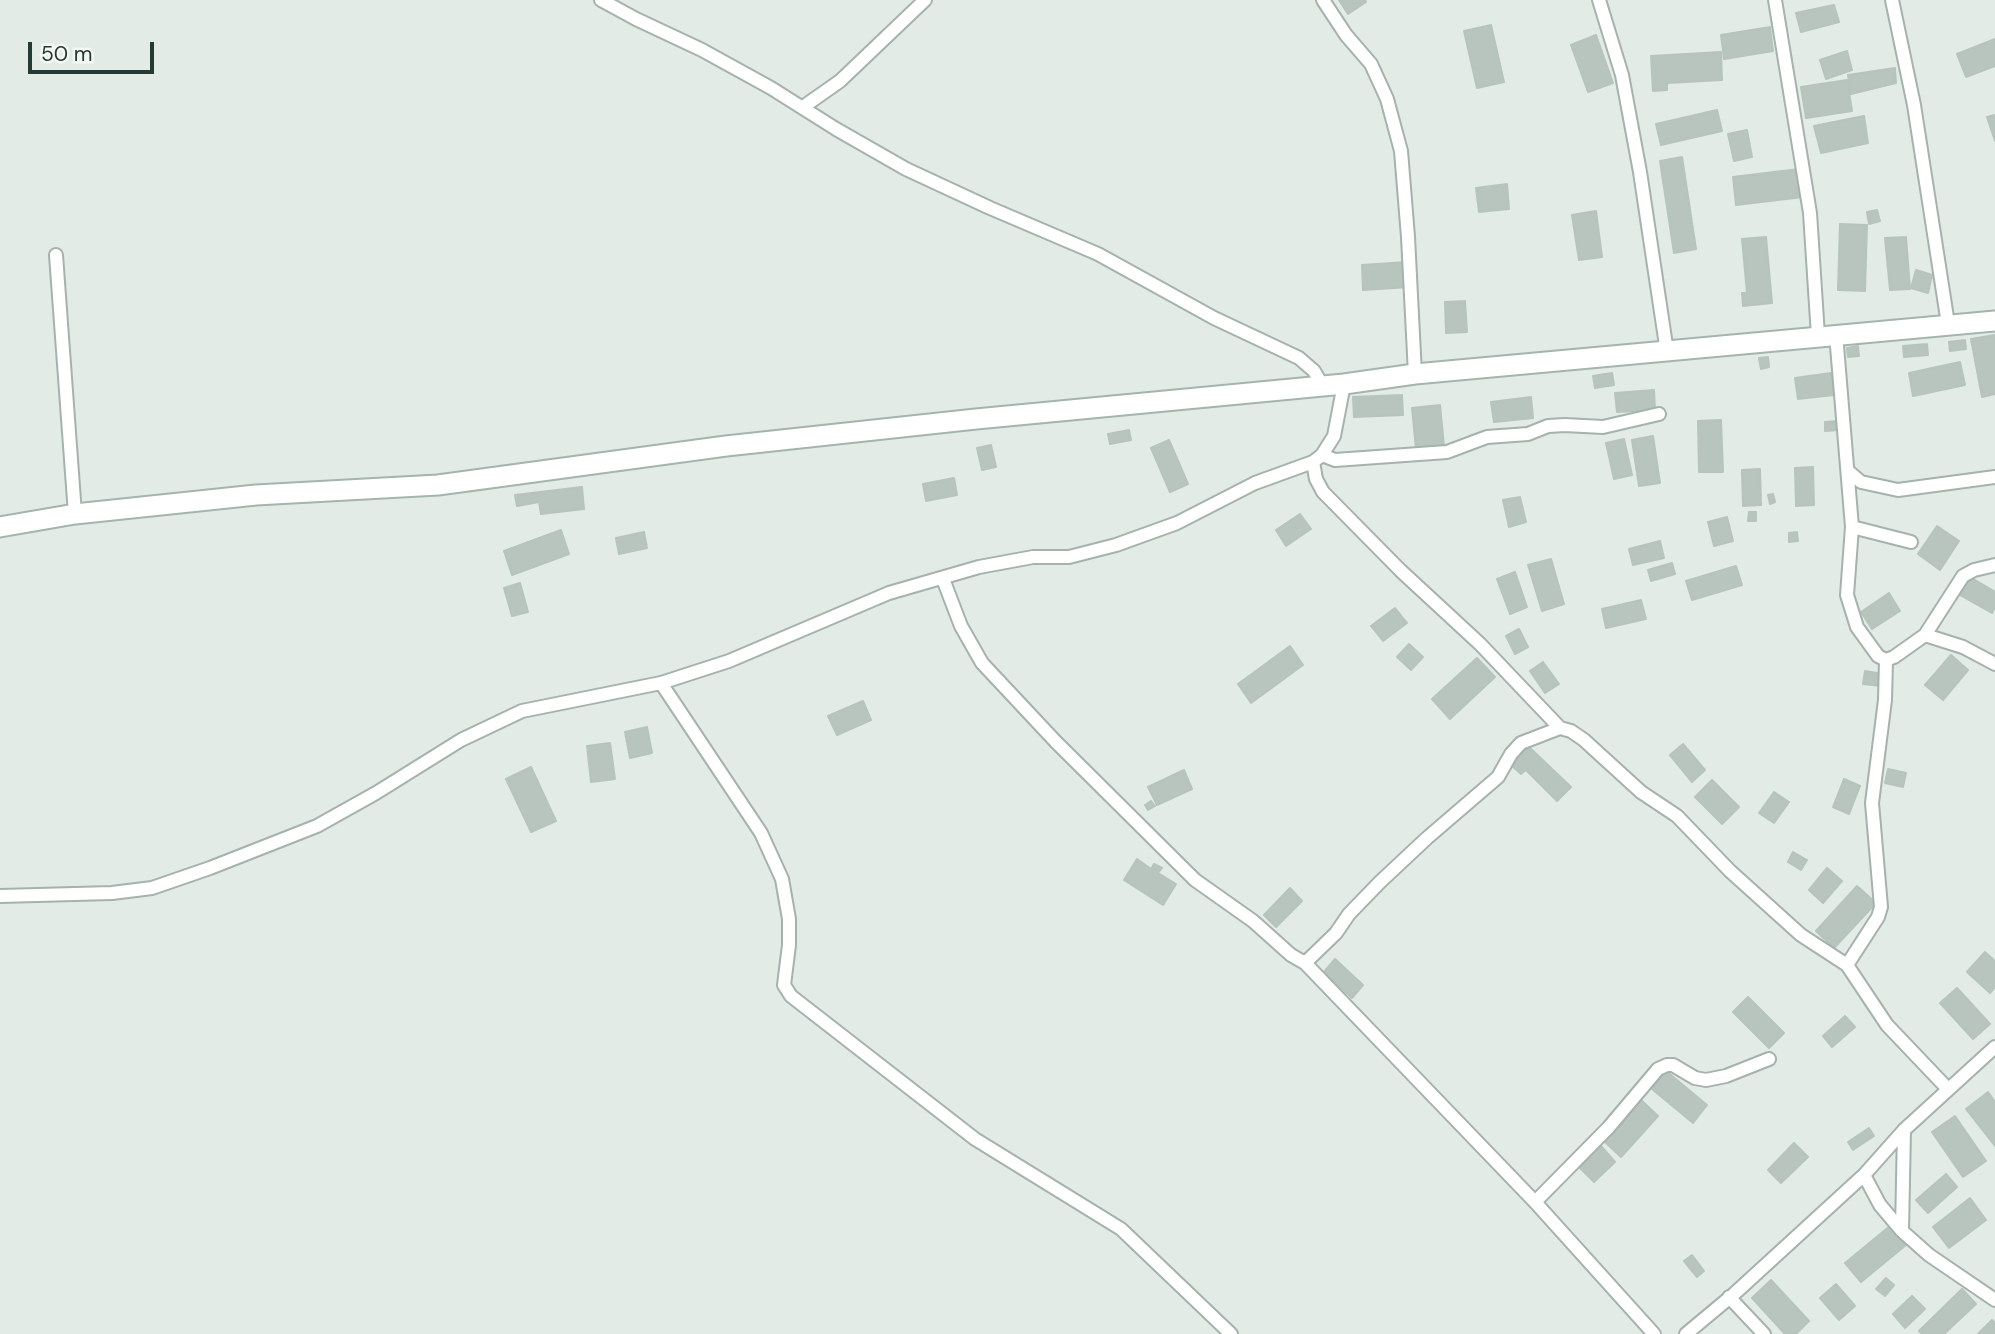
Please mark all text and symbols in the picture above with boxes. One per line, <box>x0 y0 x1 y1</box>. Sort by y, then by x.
scale bar <box>32 28 158 72</box>
text: 50 m <box>41 40 92 68</box>

